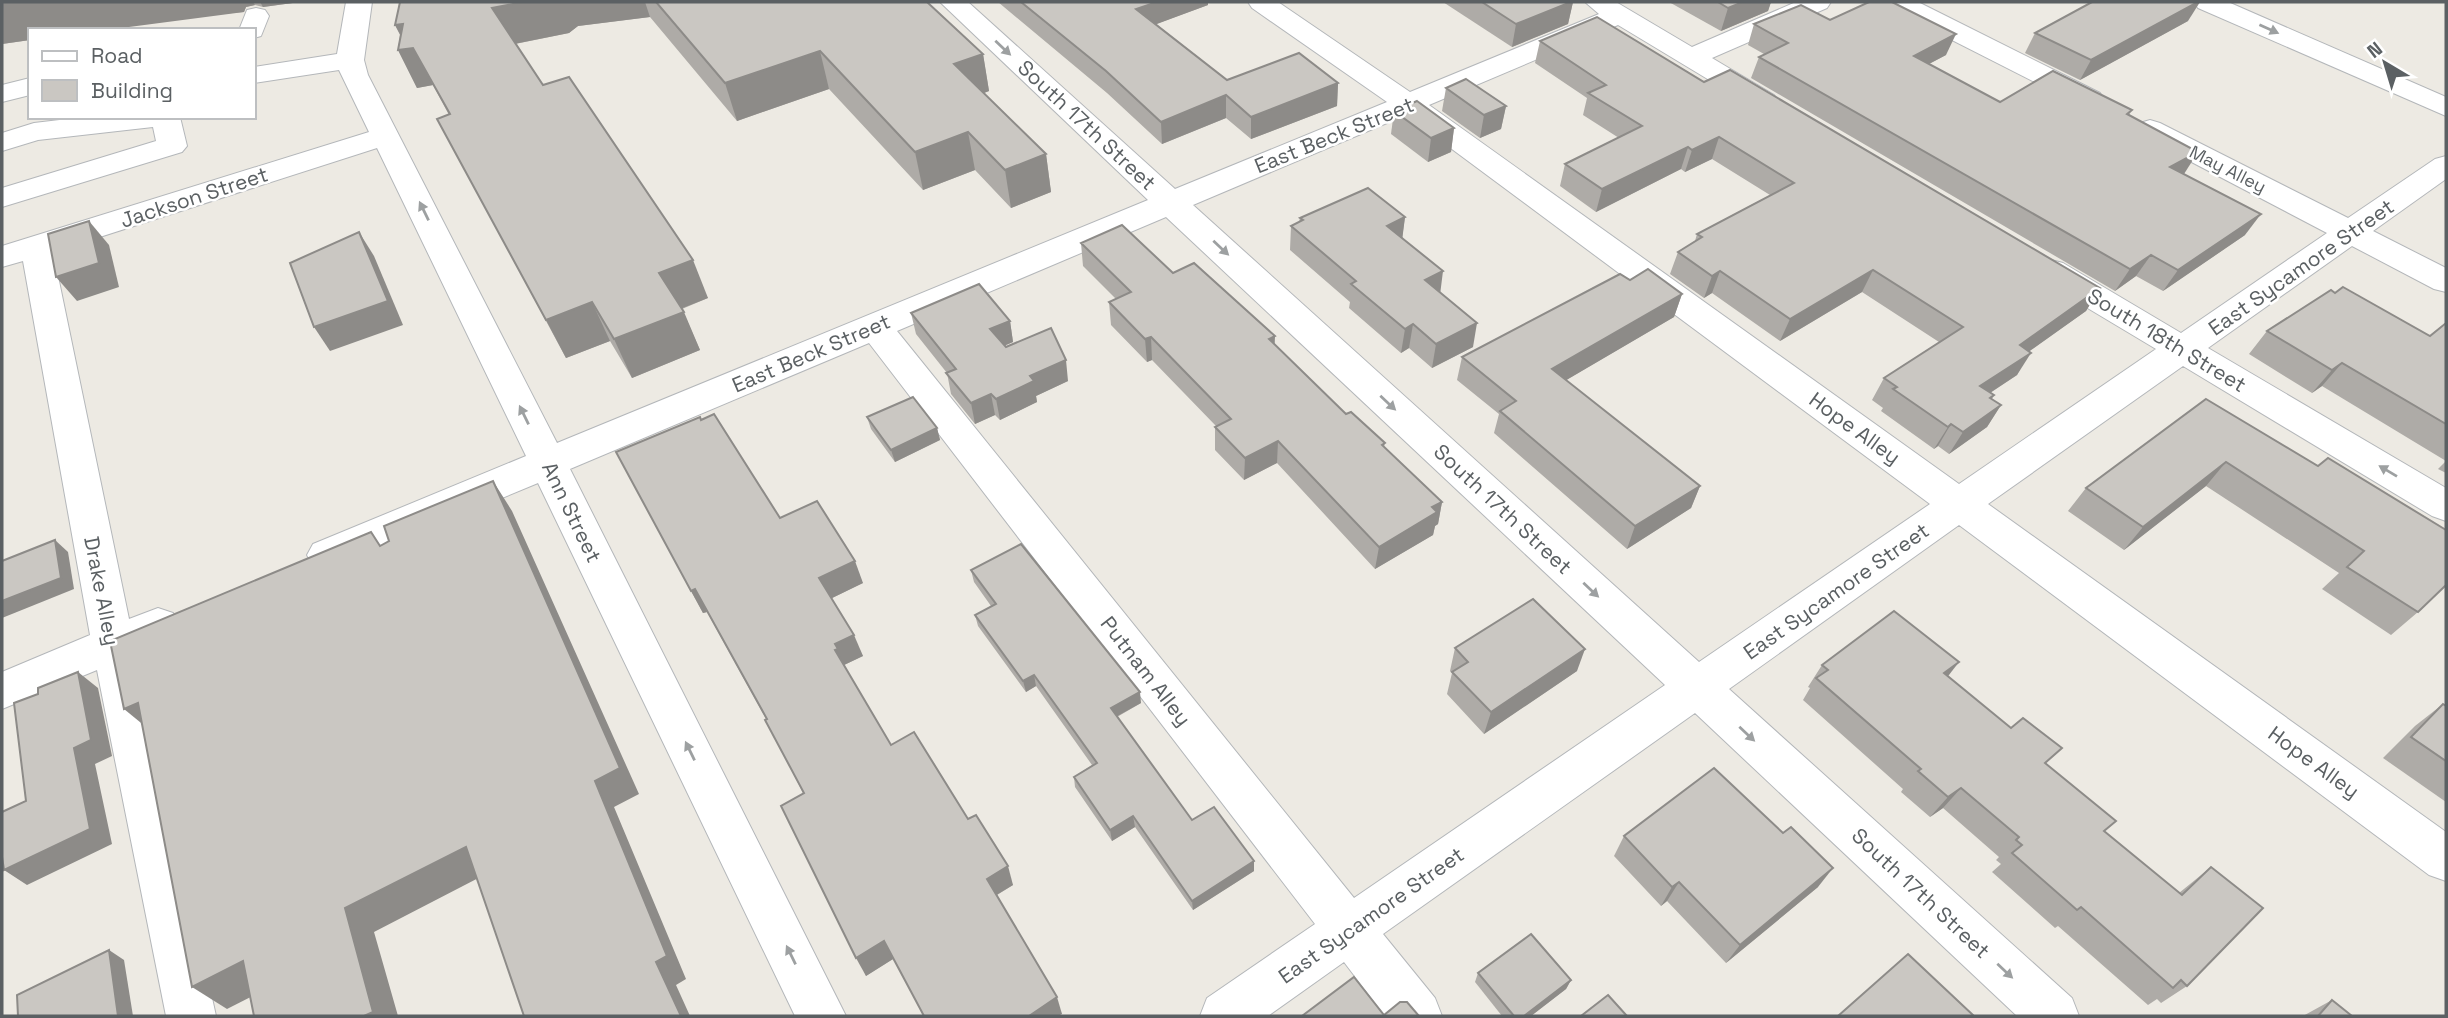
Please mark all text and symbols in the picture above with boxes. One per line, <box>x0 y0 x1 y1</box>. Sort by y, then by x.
one-way arrow <box>2259 23 2279 35</box>
legend <box>28 28 256 119</box>
north arrow <box>2350 28 2420 98</box>
text: N <box>2362 36 2388 64</box>
one-way arrow <box>994 40 1012 56</box>
text: Road <box>91 42 143 69</box>
street label: South 17th Street <box>1012 54 1162 196</box>
text: Building <box>91 77 173 104</box>
street label: East Beck Street <box>1250 91 1418 179</box>
street label: May Alley <box>2186 140 2270 198</box>
street label: Jackson Street <box>117 160 271 234</box>
street label: East Sycamore Street <box>2203 193 2399 341</box>
one-way arrow <box>418 201 430 221</box>
one-way arrow <box>1212 240 1229 256</box>
street label: South 18th Street <box>2083 282 2251 398</box>
street label: East Beck Street <box>728 307 894 399</box>
street label: Hope Alley <box>1804 386 1906 470</box>
one-way arrow <box>1379 394 1396 410</box>
one-way arrow <box>519 405 530 425</box>
street label: South 17th Street <box>1428 438 1578 580</box>
street label: Ann Street <box>536 457 608 567</box>
one-way arrow <box>2378 465 2397 477</box>
street label: East Sycamore Street <box>1738 517 1934 665</box>
street label: Drake Alley <box>78 534 126 648</box>
one-way arrow <box>1582 582 1600 598</box>
street label: Putnam Alley <box>1095 611 1197 731</box>
street label: Hope Alley <box>2263 720 2365 804</box>
one-way arrow <box>1738 725 1755 741</box>
one-way arrow <box>685 741 696 761</box>
street label: South 17th Street <box>1846 822 1996 964</box>
street label: East Sycamore Street <box>1273 841 1469 989</box>
one-way arrow <box>785 945 796 965</box>
one-way arrow <box>1996 962 2013 978</box>

